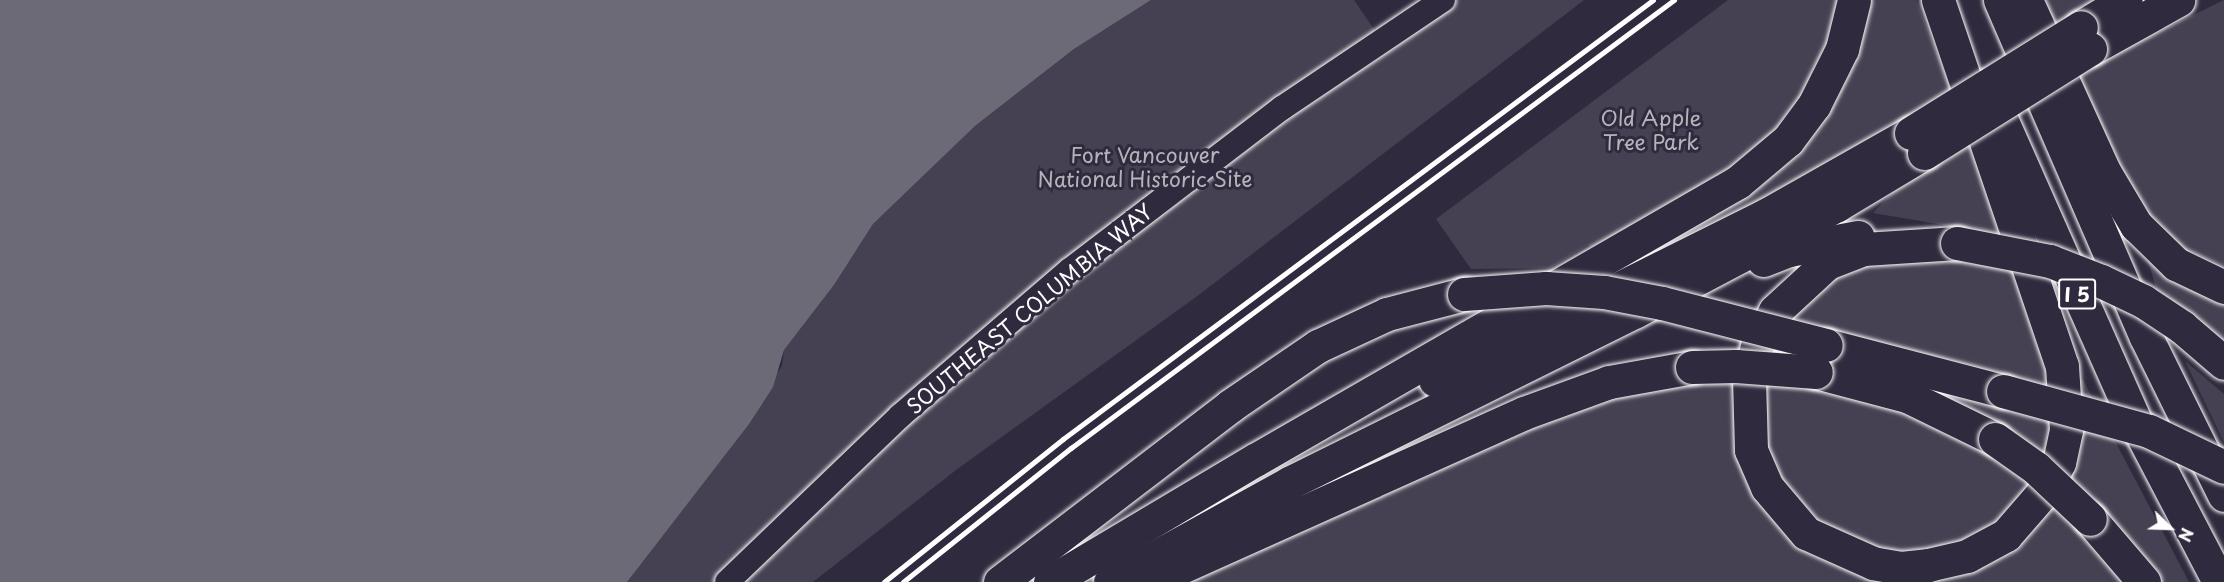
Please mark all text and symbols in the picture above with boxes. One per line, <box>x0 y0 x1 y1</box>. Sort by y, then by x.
park label: Old Apple Tree Park <box>1600 104 1702 154</box>
park label: Fort Vancouver National Historic Site <box>1036 141 1254 191</box>
street label: SOUTHEAST COLUMBIA WAY <box>903 199 1155 417</box>
road number: I 5 <box>2058 277 2096 311</box>
north arrow <box>2140 498 2200 558</box>
text: N <box>2173 525 2200 546</box>

